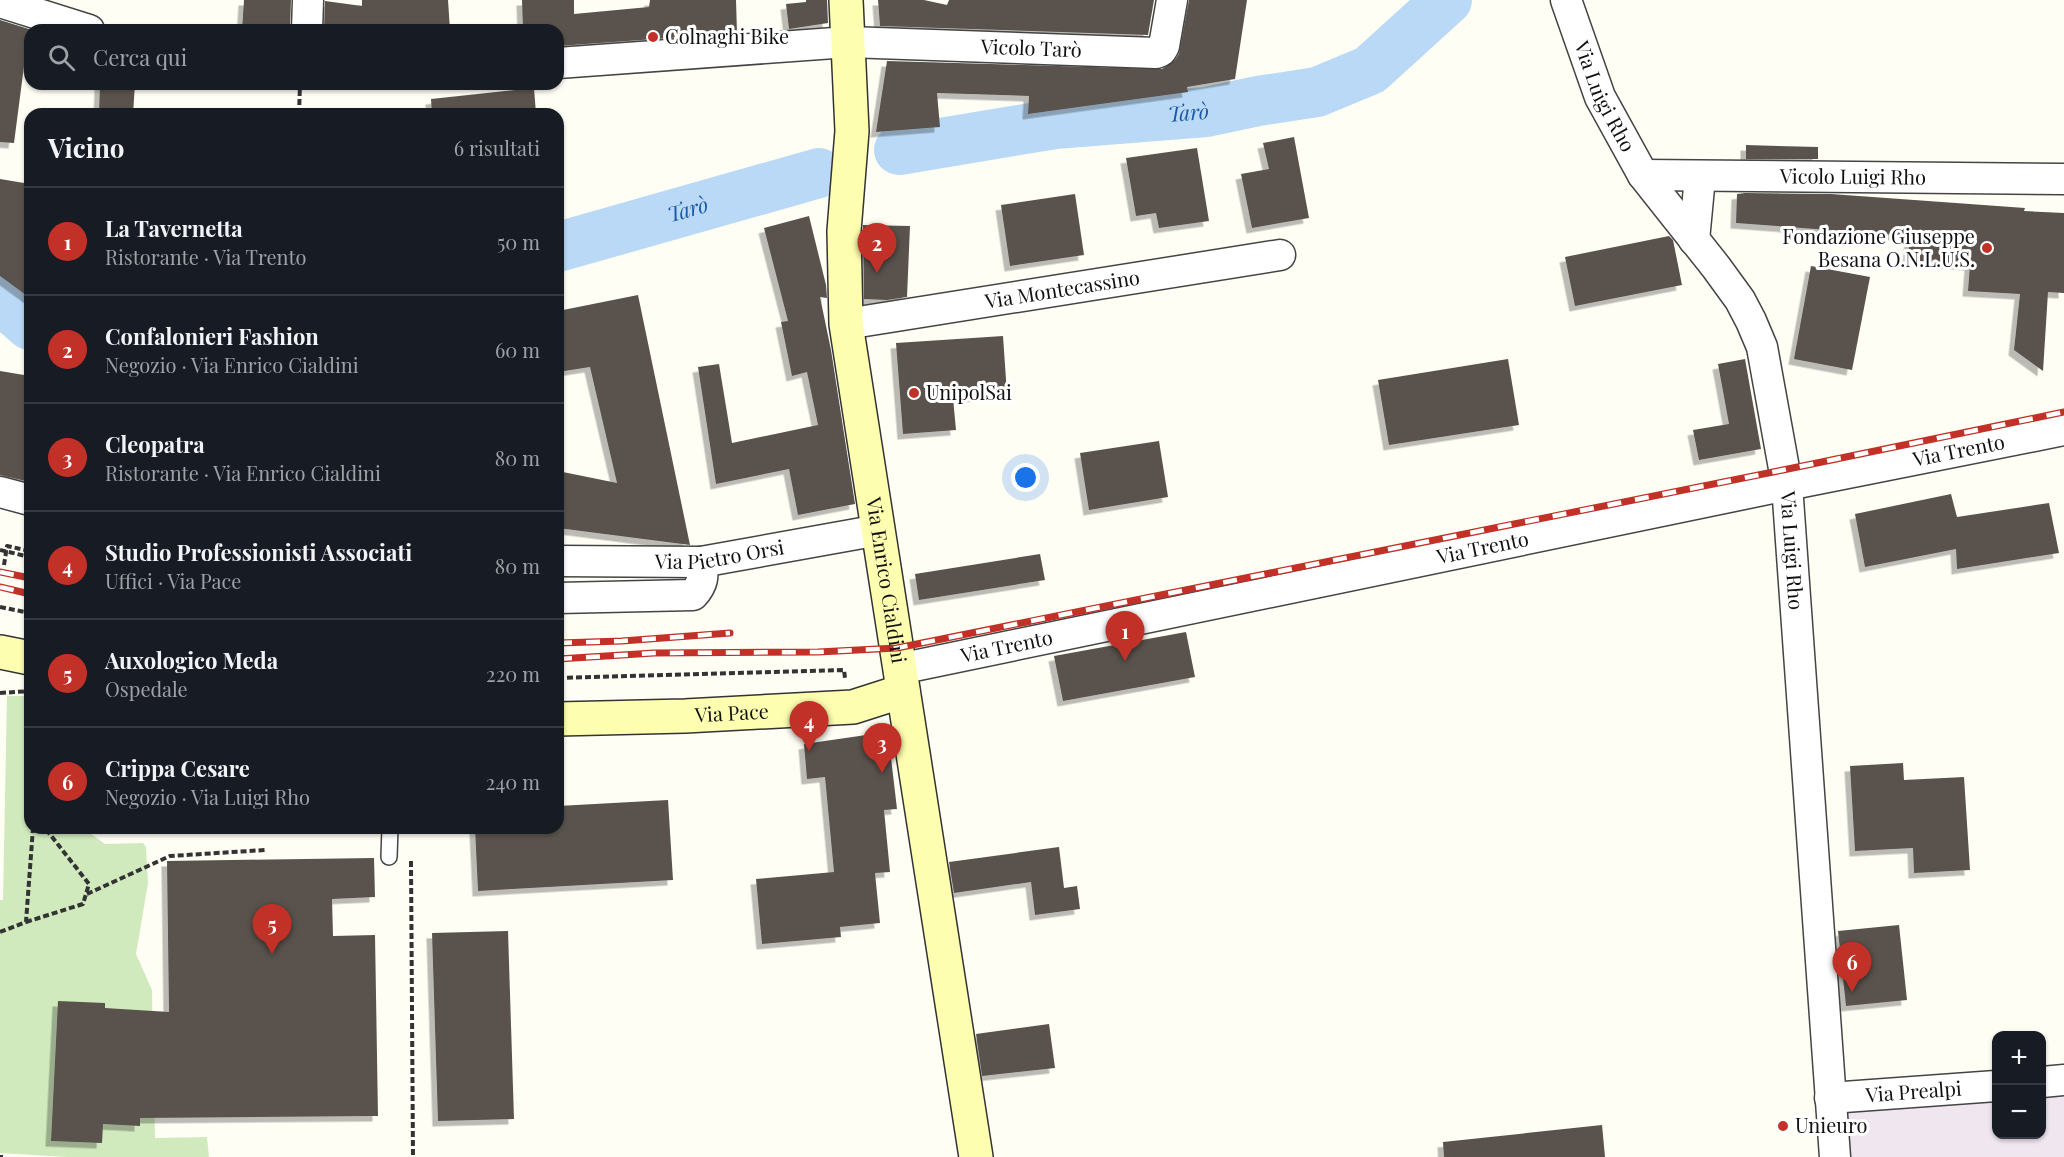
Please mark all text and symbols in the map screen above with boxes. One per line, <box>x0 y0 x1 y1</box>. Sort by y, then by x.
place label: Colnaghi Bike <box>665 22 789 49</box>
search box <box>24 24 564 90</box>
marker: Colnaghi Bike <box>646 30 660 44</box>
street label: Vicolo Tarò <box>979 32 1082 62</box>
street label: Via Luigi Rho <box>1569 36 1642 156</box>
icon: search <box>45 41 78 74</box>
text: Cerca qui <box>93 42 187 72</box>
water label: Tarò <box>1167 96 1210 127</box>
text: Vicino <box>48 130 125 165</box>
text: 6 risultati <box>454 134 540 161</box>
street label: Vicolo Luigi Rho <box>1779 161 1926 190</box>
water label: Tarò <box>664 189 711 227</box>
text: La Tavernetta <box>105 213 243 243</box>
place label: Fondazione Giuseppe Besana O.N.L.U.S. <box>1782 222 1975 272</box>
pin: 2 <box>858 224 896 273</box>
text: 1 <box>64 228 71 255</box>
text: 50 m <box>497 228 540 255</box>
marker: Fondazione Giuseppe Besana O.N.L.U.S. <box>1980 241 1994 255</box>
text: Ristorante · Via Trento <box>105 243 307 270</box>
street label: Via Montecassino <box>982 263 1141 314</box>
text: Confalonieri Fashion <box>105 321 319 351</box>
text: 2 <box>62 336 73 363</box>
text: 60 m <box>495 336 540 363</box>
text: Negozio · Via Enrico Cialdini <box>105 351 359 378</box>
place label: UnipolSai <box>926 378 1012 405</box>
marker: UnipolSai <box>907 386 921 400</box>
street label: Via Trento <box>1909 427 2007 472</box>
text: Cleopatra <box>105 429 205 459</box>
text: 3 <box>63 444 72 471</box>
text: 80 m <box>495 444 540 471</box>
text: Ristorante · Via Enrico Cialdini <box>105 459 381 486</box>
your location <box>1011 463 1040 492</box>
street label: Via Luigi Rho <box>1775 489 1811 611</box>
street label: Via Enrico Cialdini <box>861 494 914 665</box>
street label: Via Trento <box>1433 524 1531 569</box>
street label: Via Pietro Orsi <box>654 532 786 574</box>
text: Studio Professionisti Associati <box>105 537 412 567</box>
text: 4 <box>62 552 73 579</box>
text: 80 m <box>495 552 540 579</box>
text: Uffici · Via Pace <box>105 567 241 594</box>
pin: 1 <box>1106 612 1144 661</box>
street label: Via Trento <box>957 623 1055 668</box>
text: Auxologico Meda <box>105 645 278 675</box>
text: 5 <box>63 660 72 687</box>
text: 220 m <box>486 660 540 687</box>
text: Ospedale <box>105 675 188 702</box>
street label: Via Pace <box>693 697 770 728</box>
pin: 4 <box>790 702 828 751</box>
pin: 3 <box>862 724 902 773</box>
text: Crippa Cesare <box>105 753 250 783</box>
text: 6 <box>62 768 73 795</box>
text: 240 m <box>486 768 540 795</box>
text: Negozio · Via Luigi Rho <box>105 783 310 810</box>
pin: 5 <box>252 904 292 954</box>
pin: 6 <box>1832 942 1872 992</box>
map controls <box>1992 1031 2046 1139</box>
button: + <box>1992 1031 2046 1085</box>
street label: Via Prealpi <box>1864 1074 1963 1107</box>
button: − <box>1992 1085 2046 1139</box>
place label: Unieuro <box>1795 1111 1867 1138</box>
marker: Unieuro <box>1776 1119 1790 1133</box>

